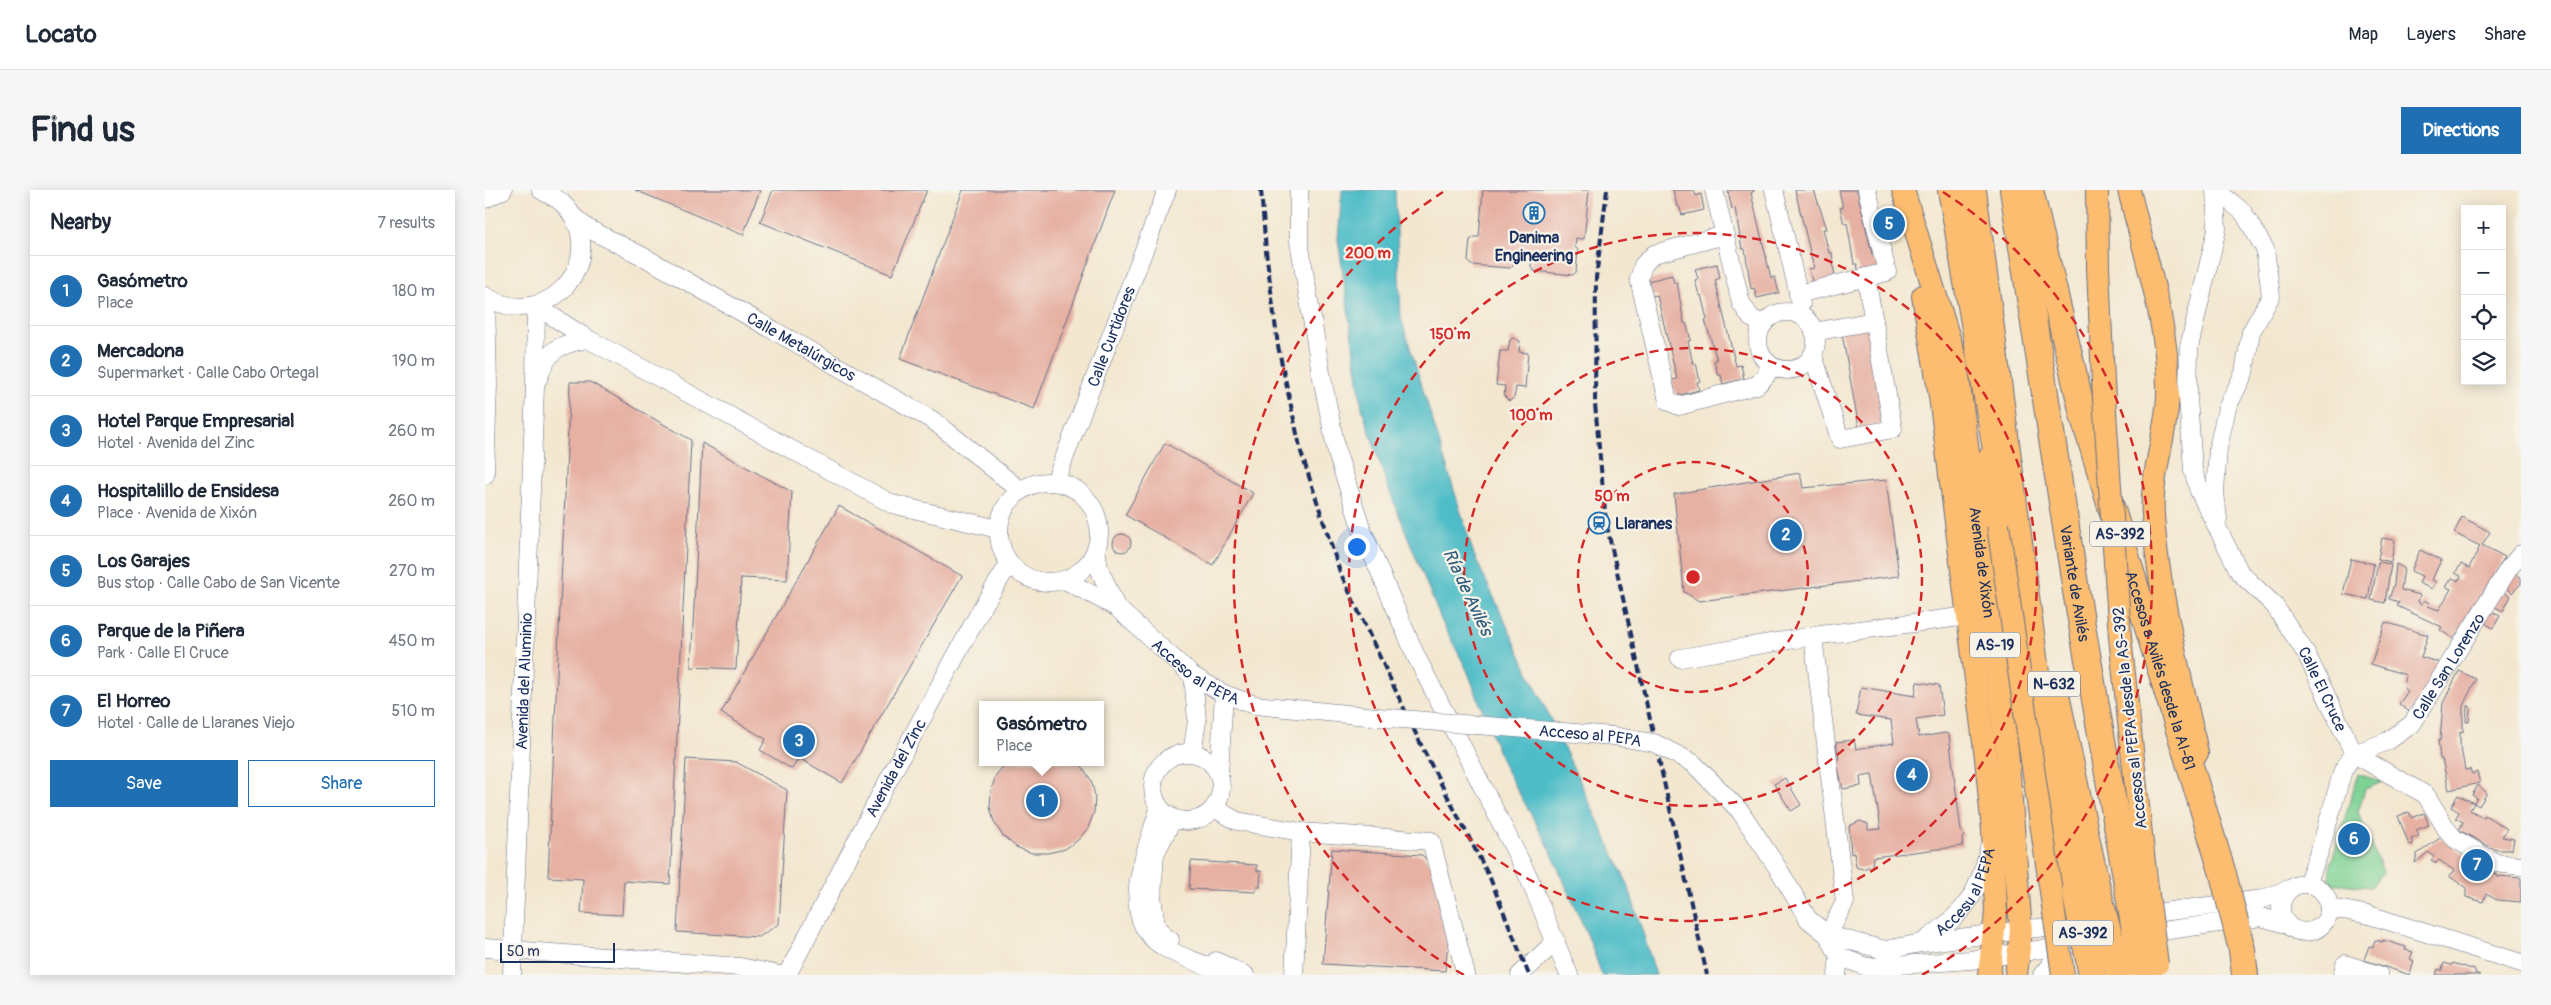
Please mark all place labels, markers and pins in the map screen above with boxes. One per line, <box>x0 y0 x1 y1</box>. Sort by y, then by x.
building icon: Danima Engineering <box>1522 201 1546 225</box>
pin: 5 <box>1873 205 1905 243</box>
place label: Danima Engineering <box>1495 228 1573 266</box>
station icon: Llaranes <box>1587 511 1611 535</box>
place label: Llaranes <box>1615 514 1673 534</box>
pin: 2 <box>1770 516 1802 554</box>
centre of rings <box>1684 568 1702 586</box>
pin: 3 <box>783 722 815 760</box>
pin: 4 <box>1896 756 1928 794</box>
pin: 1 <box>1026 782 1058 820</box>
pin: 6 <box>2338 820 2370 858</box>
pin: 7 <box>2461 846 2493 884</box>

